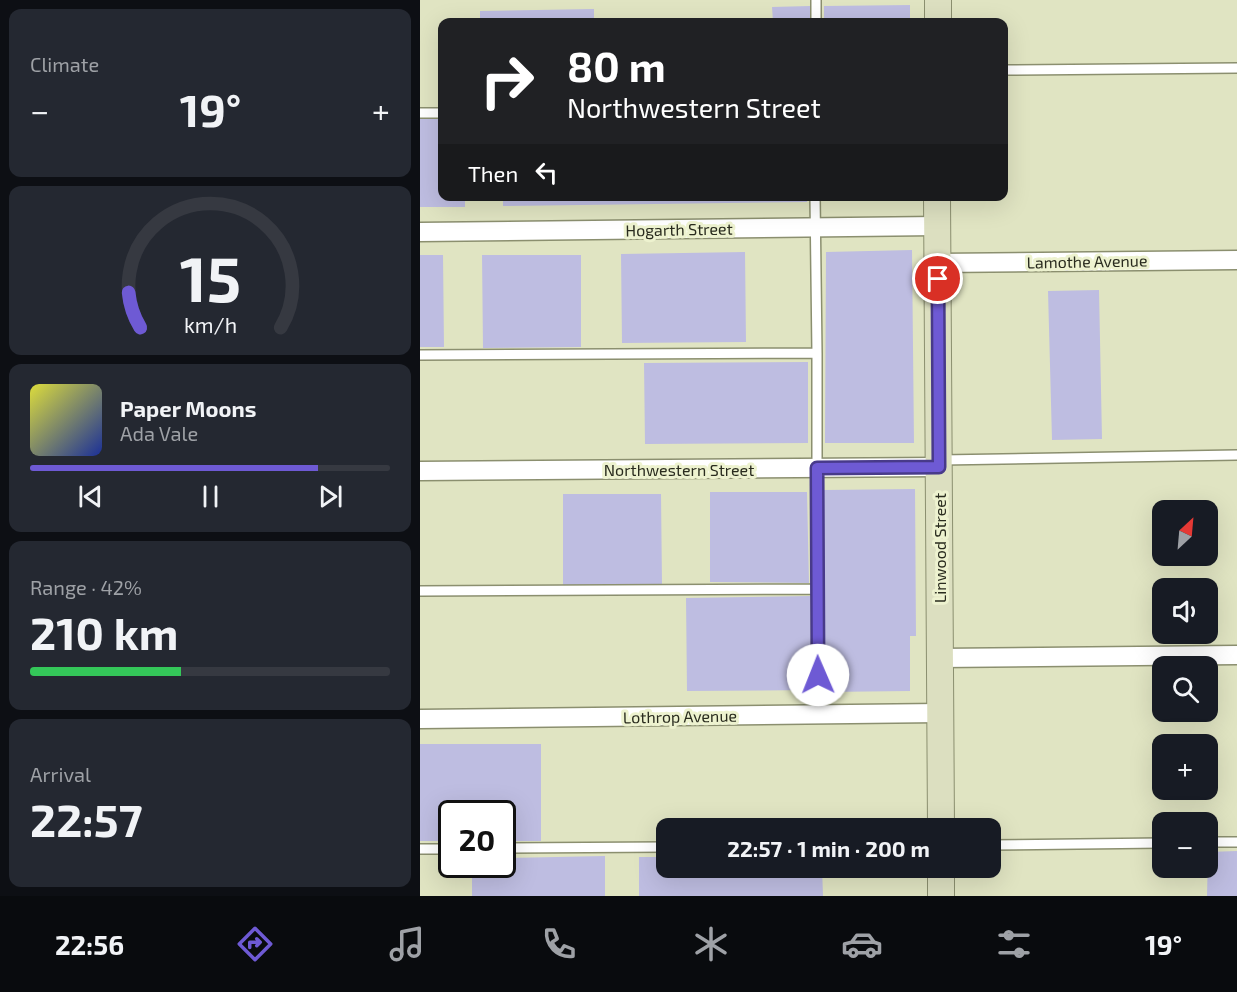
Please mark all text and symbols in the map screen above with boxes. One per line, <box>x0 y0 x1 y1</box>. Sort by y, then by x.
text: 80 m <box>567 40 666 90</box>
icon: right <box>468 42 546 120</box>
text: Climate <box>30 52 99 76</box>
text: 19° <box>180 82 241 136</box>
text: − <box>30 90 49 130</box>
text: + <box>372 90 390 130</box>
text: Northwestern Street <box>567 91 821 123</box>
icon: left <box>530 156 563 189</box>
text: Then <box>468 160 518 186</box>
street label: Hogarth Street <box>625 219 733 239</box>
text: 15 <box>179 240 241 315</box>
street label: Lamothe Avenue <box>1026 250 1148 272</box>
pin <box>912 253 963 304</box>
icon: arrive <box>921 262 954 295</box>
text: km/h <box>183 312 237 337</box>
text: Paper Moons <box>120 395 256 421</box>
text: Ada Vale <box>120 421 198 445</box>
street label: Northwestern Street <box>604 460 754 479</box>
icon: previous <box>74 480 107 513</box>
icon: pause <box>194 480 227 513</box>
icon: next <box>314 480 347 513</box>
street label: Linwood Street <box>930 493 949 603</box>
north arrow <box>1152 500 1218 566</box>
map controls <box>1152 500 1218 878</box>
text: Range · 42% <box>30 575 142 599</box>
button: sound <box>1152 578 1218 644</box>
text: 210 km <box>30 605 179 659</box>
position arrow <box>786 643 850 707</box>
button: search <box>1152 656 1218 722</box>
street label: Lothrop Avenue <box>623 706 737 726</box>
button: + <box>1152 734 1218 800</box>
text: Arrival <box>30 762 91 786</box>
text: 22:57 <box>30 792 142 846</box>
speed limit sign: 20 <box>438 800 516 878</box>
button: − <box>1152 812 1218 878</box>
text: 22:57 · 1 min · 200 m <box>727 835 930 861</box>
icon: directions <box>234 923 276 965</box>
icon: music <box>386 923 428 965</box>
icon: phone <box>538 923 580 965</box>
icon: climate <box>690 923 732 965</box>
icon: car <box>841 923 883 965</box>
icon: filters <box>993 923 1035 965</box>
text: 22:56 <box>55 928 124 960</box>
text: 19° <box>1145 928 1182 960</box>

